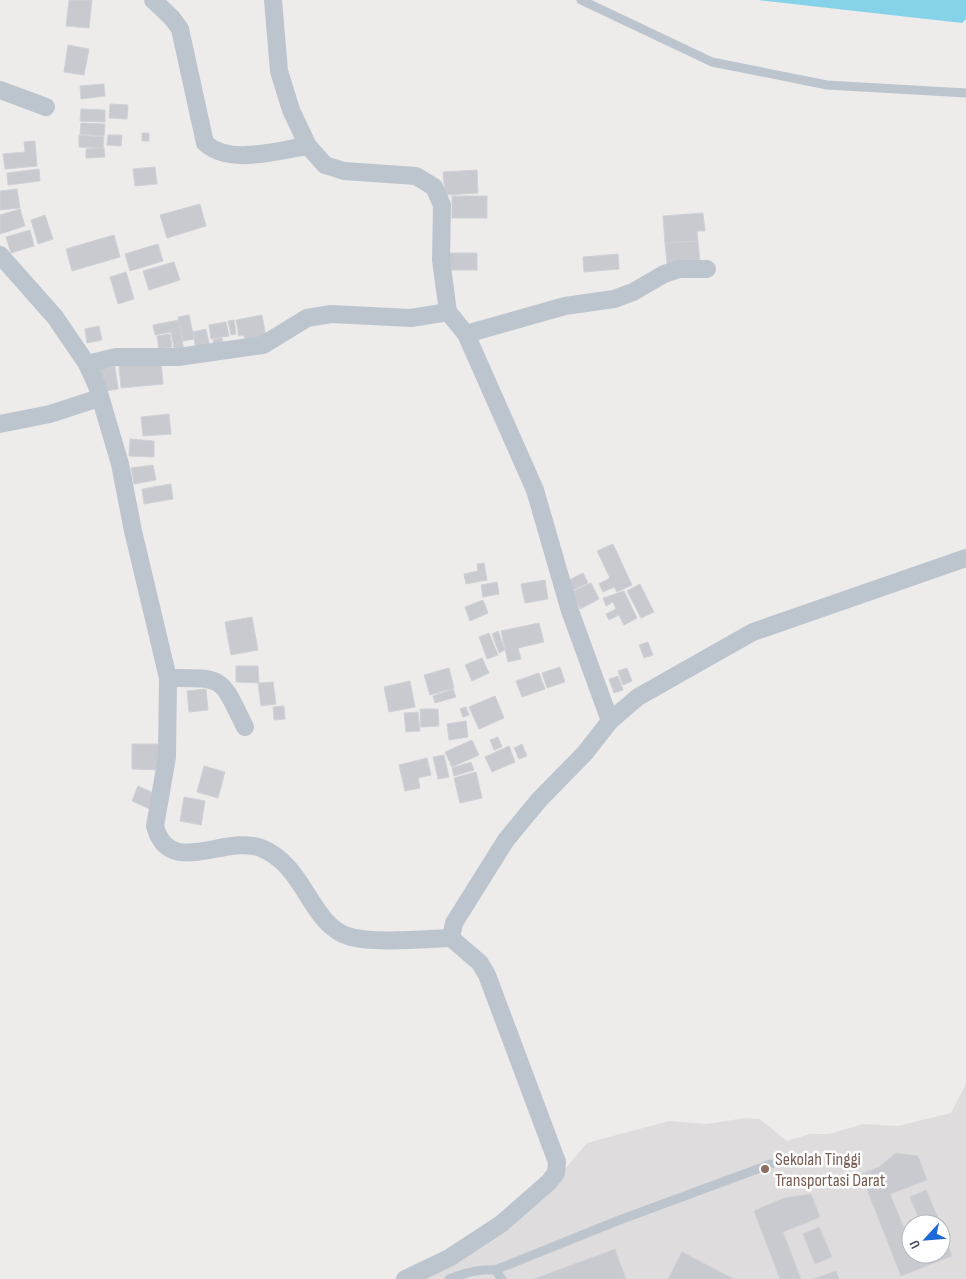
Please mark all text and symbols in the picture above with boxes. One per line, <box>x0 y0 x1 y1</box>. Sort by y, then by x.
place label: Sekolah Tinggi Transportasi Darat <box>775 1149 886 1191</box>
marker: Sekolah Tinggi Transportasi Darat <box>759 1163 771 1175</box>
north arrow <box>901 1214 951 1264</box>
text: U <box>906 1237 924 1251</box>

